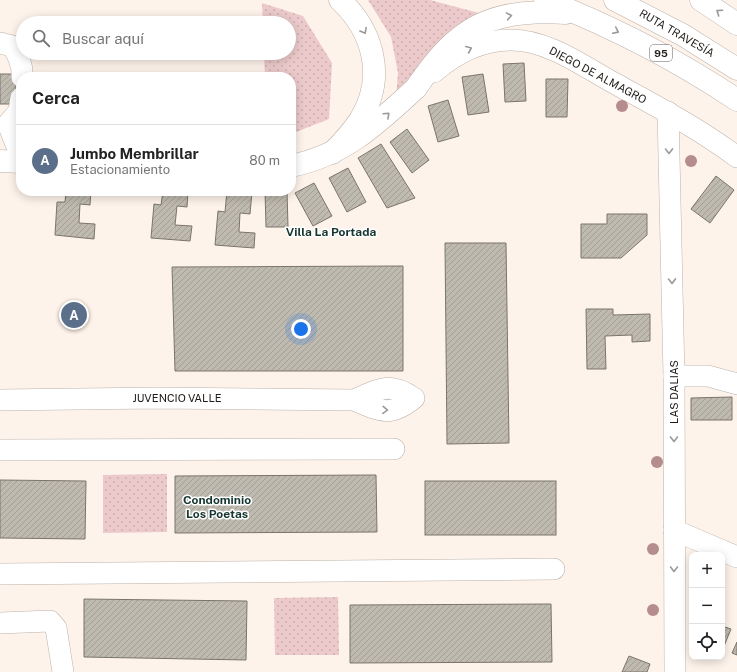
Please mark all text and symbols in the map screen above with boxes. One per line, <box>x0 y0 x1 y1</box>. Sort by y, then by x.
street label: RUTA TRAVESÍA <box>638 6 717 59</box>
one-way arrow <box>716 9 723 17</box>
one-way arrow <box>506 12 512 21</box>
search box <box>16 16 296 60</box>
one-way arrow <box>359 26 367 34</box>
one-way arrow <box>612 26 619 33</box>
icon: search <box>30 27 52 49</box>
text: Buscar aquí <box>62 30 144 47</box>
street label: DIEGO DE ALMAGRO <box>547 44 649 106</box>
road number: 95 <box>650 45 672 61</box>
one-way arrow <box>465 46 473 54</box>
text: Cerca <box>32 88 80 108</box>
one-way arrow <box>382 113 389 120</box>
text: Jumbo Membrillar <box>70 145 199 162</box>
one-way arrow <box>664 148 673 154</box>
text: A <box>40 153 50 168</box>
text: 80 m <box>249 153 280 168</box>
text: Estacionamiento <box>70 162 170 177</box>
district label: Villa La Portada <box>286 225 376 239</box>
one-way arrow <box>667 278 676 284</box>
pin: A <box>61 300 87 330</box>
your location <box>291 319 311 339</box>
street label: LAS DALIAS <box>668 360 680 424</box>
street label: JUVENCIO VALLE <box>132 392 222 404</box>
one-way arrow <box>382 406 388 414</box>
one-way arrow <box>670 436 678 442</box>
district label: Condominio Los Poetas <box>183 493 251 521</box>
map controls <box>689 552 725 660</box>
button: + <box>689 552 725 588</box>
one-way arrow <box>670 566 678 572</box>
button: − <box>689 588 725 624</box>
button: locate <box>689 624 725 660</box>

